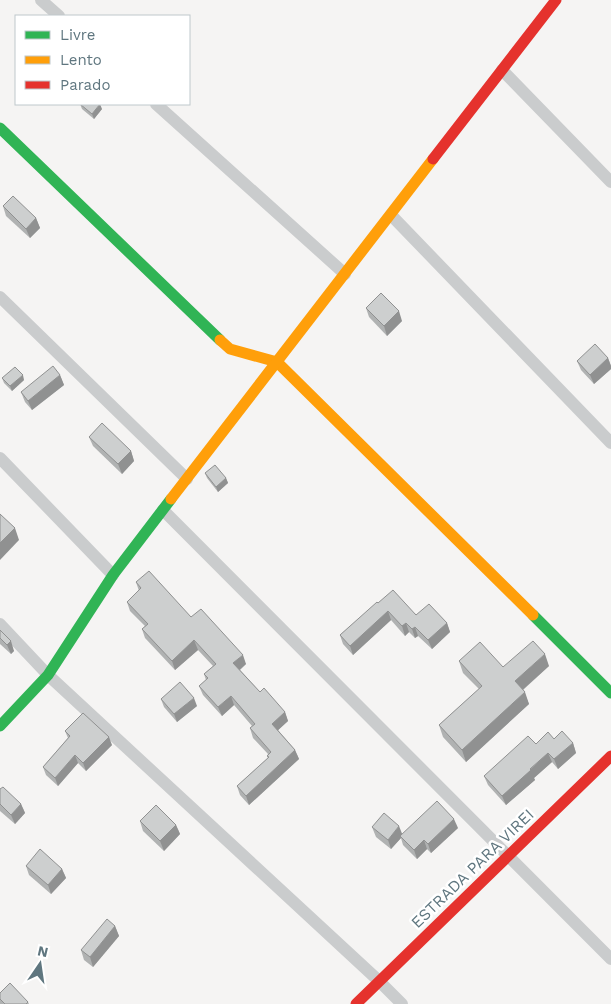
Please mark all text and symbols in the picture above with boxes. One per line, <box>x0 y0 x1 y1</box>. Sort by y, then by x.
legend <box>15 15 190 105</box>
text: Livre <box>60 26 95 44</box>
text: Lento <box>60 51 102 69</box>
text: Parado <box>60 76 110 94</box>
street label: ESTRADA PARA VIREI <box>407 805 538 932</box>
north arrow <box>15 939 65 989</box>
text: N <box>36 942 50 960</box>

